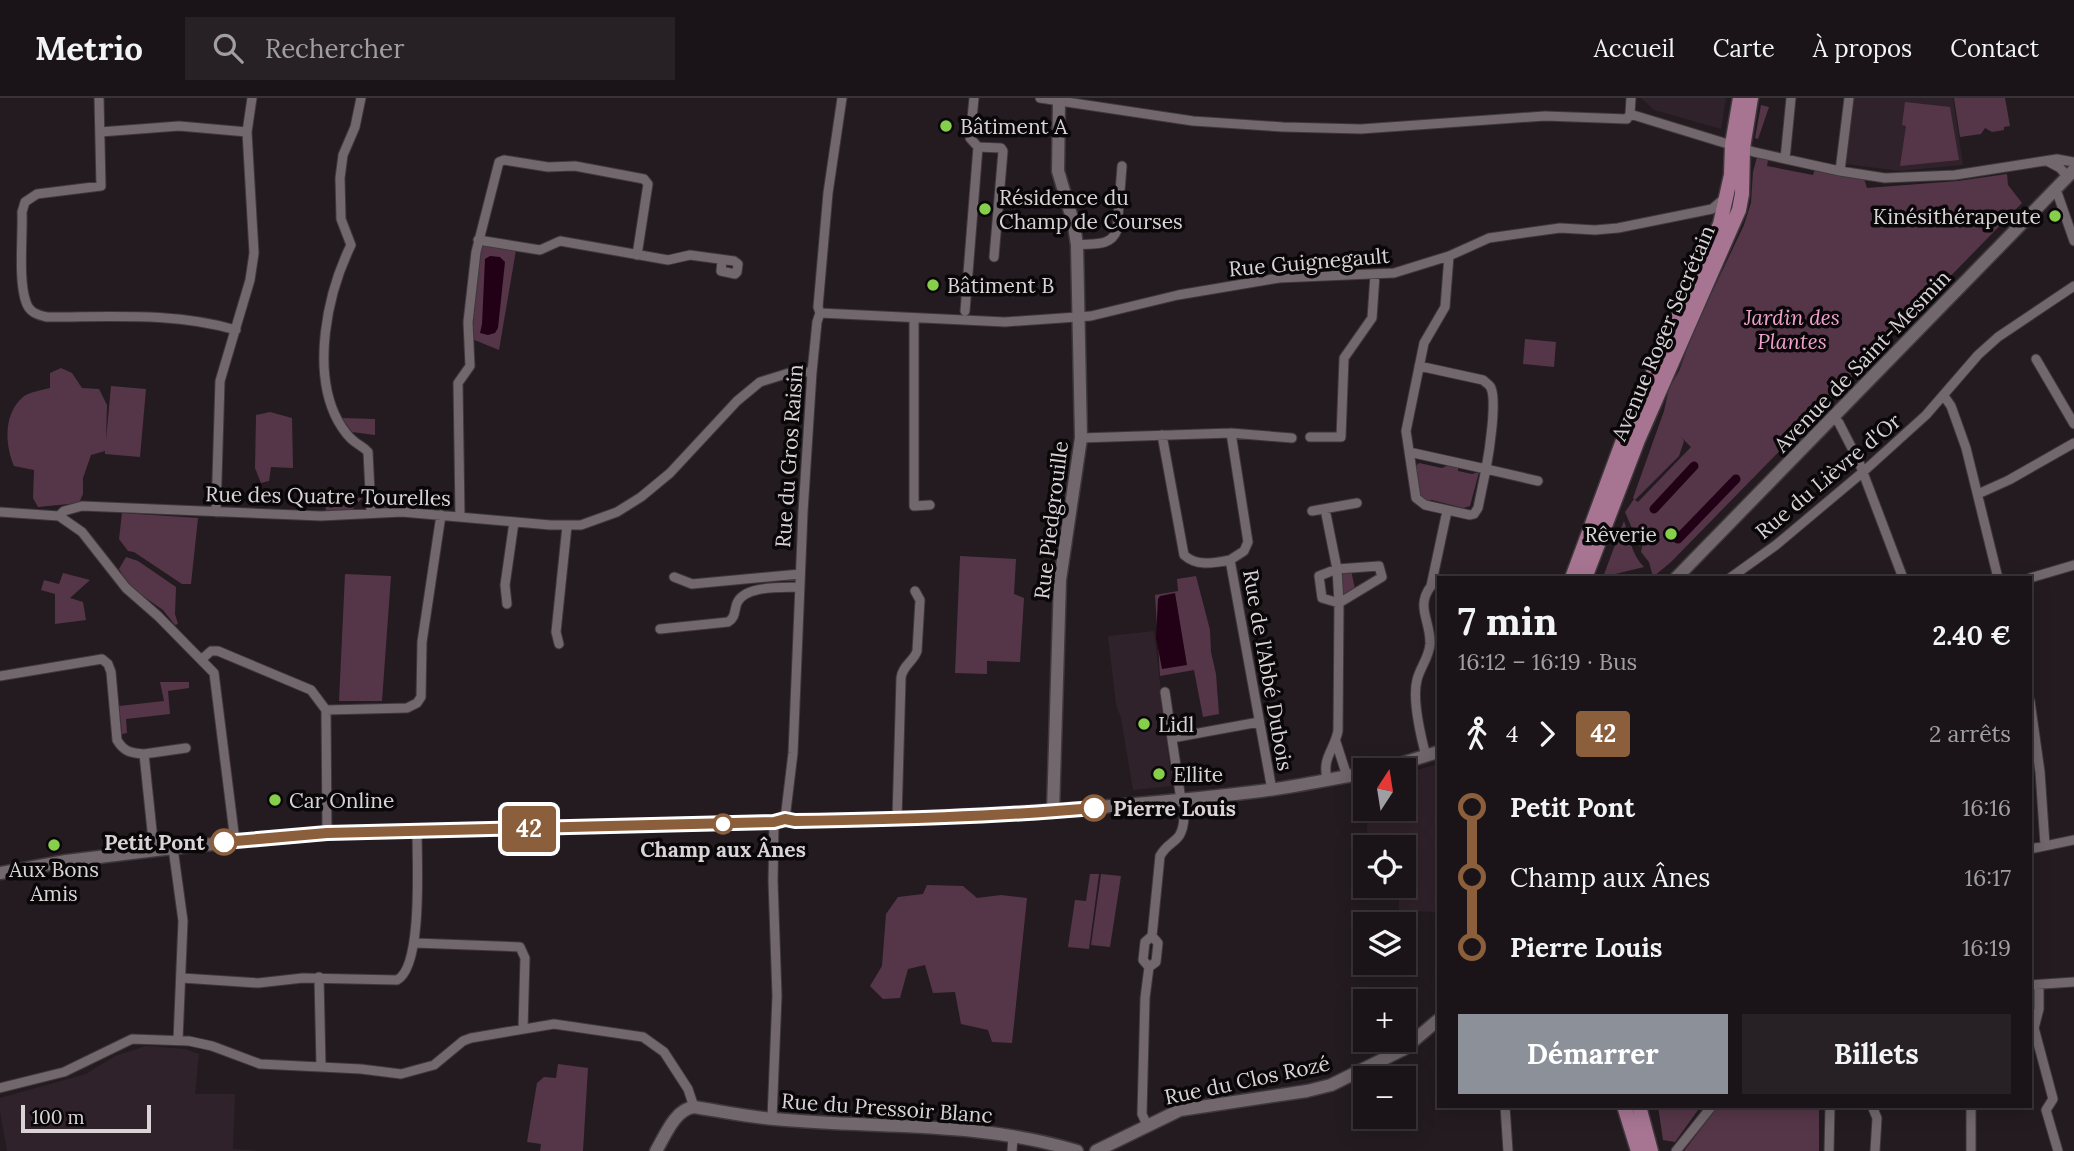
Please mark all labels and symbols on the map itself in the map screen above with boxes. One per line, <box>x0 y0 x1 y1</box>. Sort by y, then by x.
place label: Bâtiment A <box>960 113 1068 140</box>
marker: Bâtiment A <box>938 118 954 134</box>
place label: Résidence du Champ de Courses <box>999 184 1183 235</box>
marker: Résidence du Champ de Courses <box>977 201 993 217</box>
place label: Kinésithérapeute <box>1873 203 2041 230</box>
marker: Kinésithérapeute <box>2047 208 2063 224</box>
street label: Avenue Roger Secrétain <box>1605 221 1721 446</box>
street label: Rue Guignegault <box>1227 241 1391 282</box>
street label: Avenue de Saint-Mesmin <box>1767 264 1956 459</box>
place label: Bâtiment B <box>947 272 1054 299</box>
marker: Bâtiment B <box>925 277 941 293</box>
park label: Jardin des Plantes <box>1743 304 1840 355</box>
street label: Rue du Gros Raisin <box>769 363 809 549</box>
street label: Rue du Lièvre d'Or <box>1750 407 1906 545</box>
street label: Rue Piedgrouille <box>1028 439 1074 601</box>
street label: Rue des Quatre Tourelles <box>205 480 451 512</box>
place label: Rêverie <box>1584 521 1657 548</box>
marker: Rêverie <box>1663 526 1679 542</box>
street label: Rue de l'Abbé Dubois <box>1237 567 1299 773</box>
place label: Lidl <box>1158 711 1194 738</box>
marker: Lidl <box>1136 716 1152 732</box>
north arrow <box>1353 758 1416 821</box>
place label: Ellite <box>1173 761 1223 788</box>
marker: Ellite <box>1151 766 1167 782</box>
place label: Car Online <box>289 787 394 814</box>
marker: Car Online <box>267 792 283 808</box>
marker: Pierre Louis <box>1081 795 1107 821</box>
place label: Pierre Louis <box>1113 795 1236 822</box>
line badge: 42 <box>498 806 560 852</box>
marker: Champ aux Ânes <box>713 814 733 834</box>
place label: Petit Pont <box>104 829 205 856</box>
marker: Petit Pont <box>211 829 237 855</box>
place label: Champ aux Ânes <box>640 836 806 863</box>
marker: Aux Bons Amis <box>46 837 62 853</box>
place label: Aux Bons Amis <box>8 856 99 907</box>
street label: Rue du Clos Rozé <box>1162 1049 1332 1111</box>
street label: Rue du Pressoir Blanc <box>780 1087 994 1129</box>
scale bar <box>21 1102 150 1134</box>

